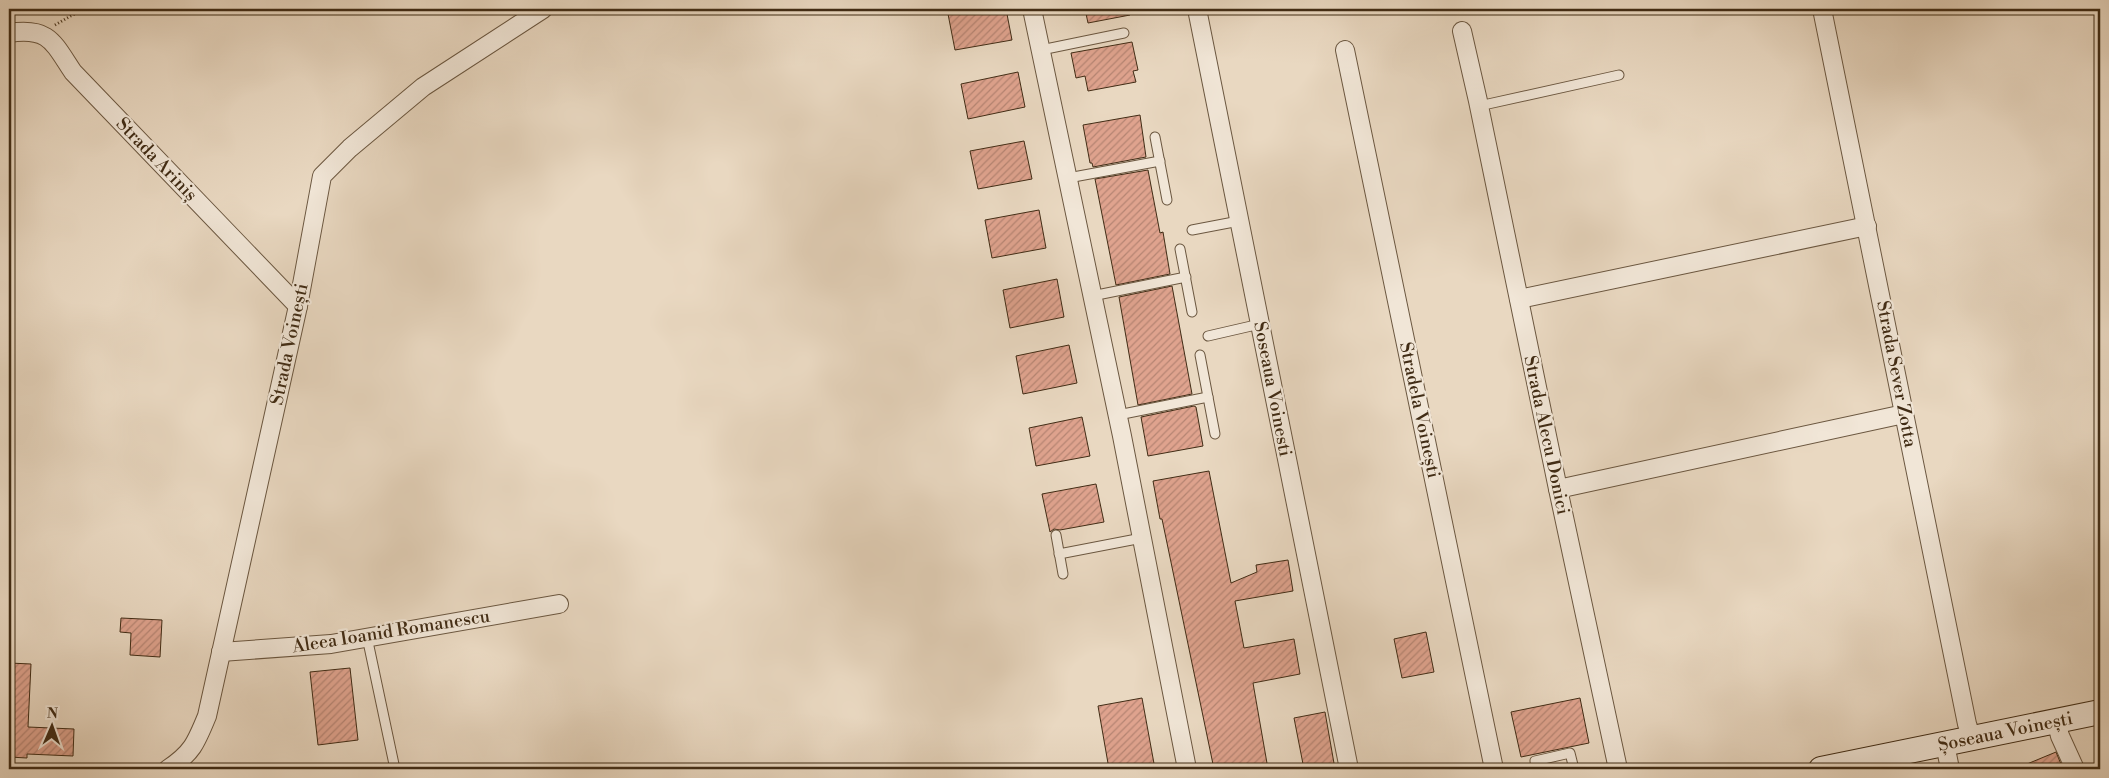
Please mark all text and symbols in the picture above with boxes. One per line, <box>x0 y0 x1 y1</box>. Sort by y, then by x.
street label: Strada Ariniș <box>111 113 202 206</box>
street label: Strada Voinești <box>265 281 314 407</box>
street label: Strada Sever Zotta <box>1871 299 1922 450</box>
street label: Soseaua Voinesti <box>1248 320 1297 459</box>
street label: Stradela Voinești <box>1394 340 1445 480</box>
street label: Strada Alecu Donici <box>1518 353 1575 517</box>
street label: Aleea Ioanid Romanescu <box>290 604 492 659</box>
north arrow <box>28 700 78 750</box>
text: N <box>47 705 58 723</box>
street label: Șoseaua Voinești <box>1936 707 2075 757</box>

